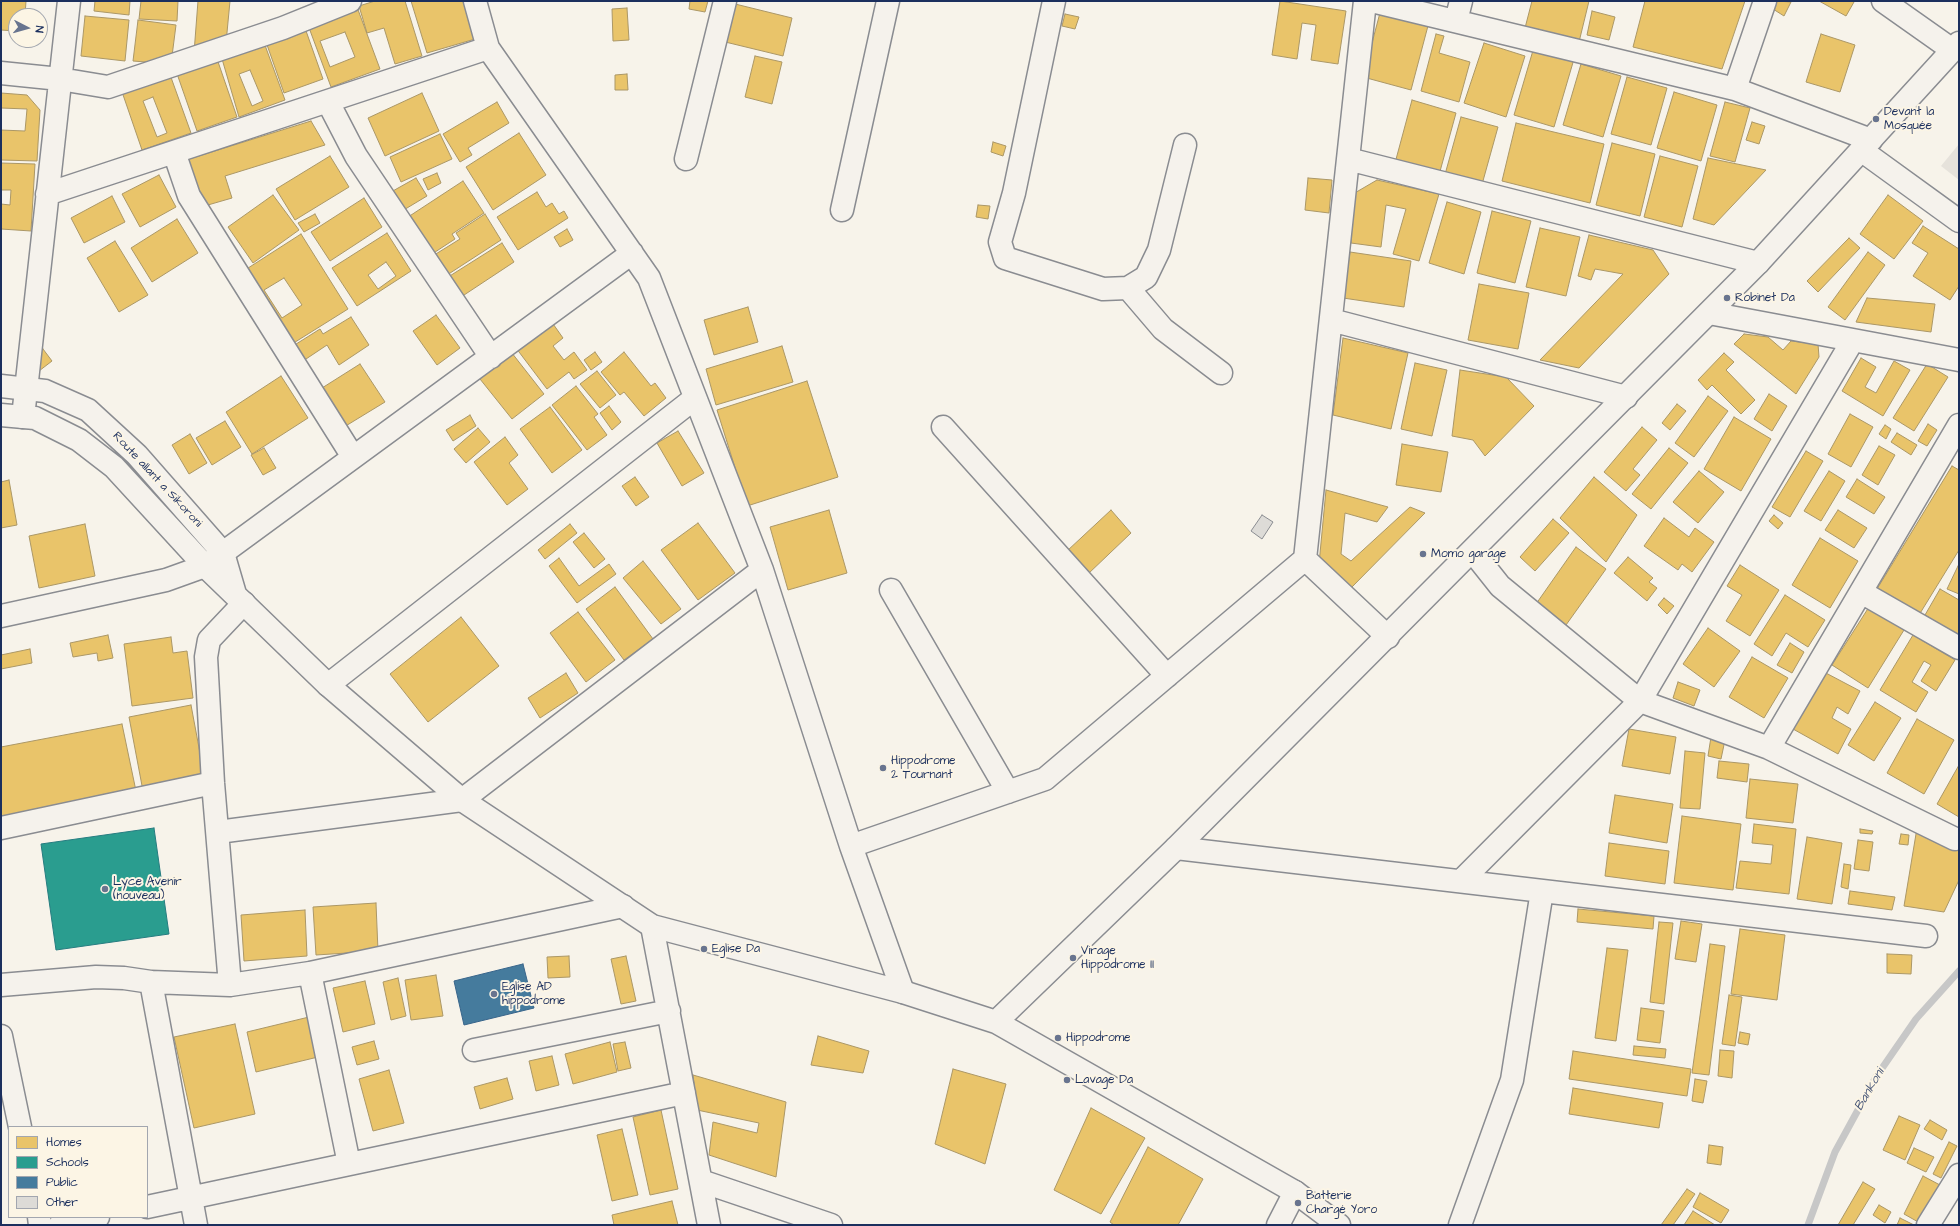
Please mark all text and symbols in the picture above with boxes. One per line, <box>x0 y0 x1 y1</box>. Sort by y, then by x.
north arrow <box>8 8 48 48</box>
text: N <box>32 25 47 33</box>
place label: Devant la Mosquée <box>1884 105 1934 133</box>
marker: Devant la Mosquée <box>1871 114 1881 124</box>
place label: Robinet Da <box>1735 291 1795 305</box>
marker: Robinet Da <box>1722 293 1732 303</box>
street label: Route allant a Sikoroni <box>109 429 205 531</box>
place label: Momo garage <box>1431 547 1506 561</box>
marker: Momo garage <box>1418 549 1428 559</box>
place label: Hippodrome 2 Tournant <box>891 754 956 782</box>
marker: Hippodrome 2 Tournant <box>878 763 888 773</box>
place label: Lyce Avenir (nouveau) <box>113 875 182 903</box>
marker: Lyce Avenir (nouveau) <box>100 884 110 894</box>
place label: Eglise Da <box>712 942 760 956</box>
marker: Eglise Da <box>699 944 709 954</box>
place label: Virage Hippodrome II <box>1081 944 1154 972</box>
marker: Virage Hippodrome II <box>1068 953 1078 963</box>
place label: Eglise AD hippodrome <box>502 980 565 1008</box>
marker: Eglise AD hippodrome <box>489 989 499 999</box>
place label: Hippodrome <box>1066 1031 1131 1045</box>
marker: Hippodrome <box>1053 1033 1063 1043</box>
water label: Bankoni <box>1852 1066 1888 1114</box>
place label: Lavage Da <box>1075 1073 1133 1087</box>
marker: Lavage Da <box>1062 1075 1072 1085</box>
legend <box>8 1126 148 1218</box>
text: Homes <box>46 1134 82 1151</box>
text: Schools <box>46 1154 89 1171</box>
text: Public <box>46 1174 78 1191</box>
place label: Batterie Chargé Yoro <box>1306 1189 1377 1217</box>
text: Other <box>46 1194 78 1211</box>
marker: Batterie Chargé Yoro <box>1293 1198 1303 1208</box>

